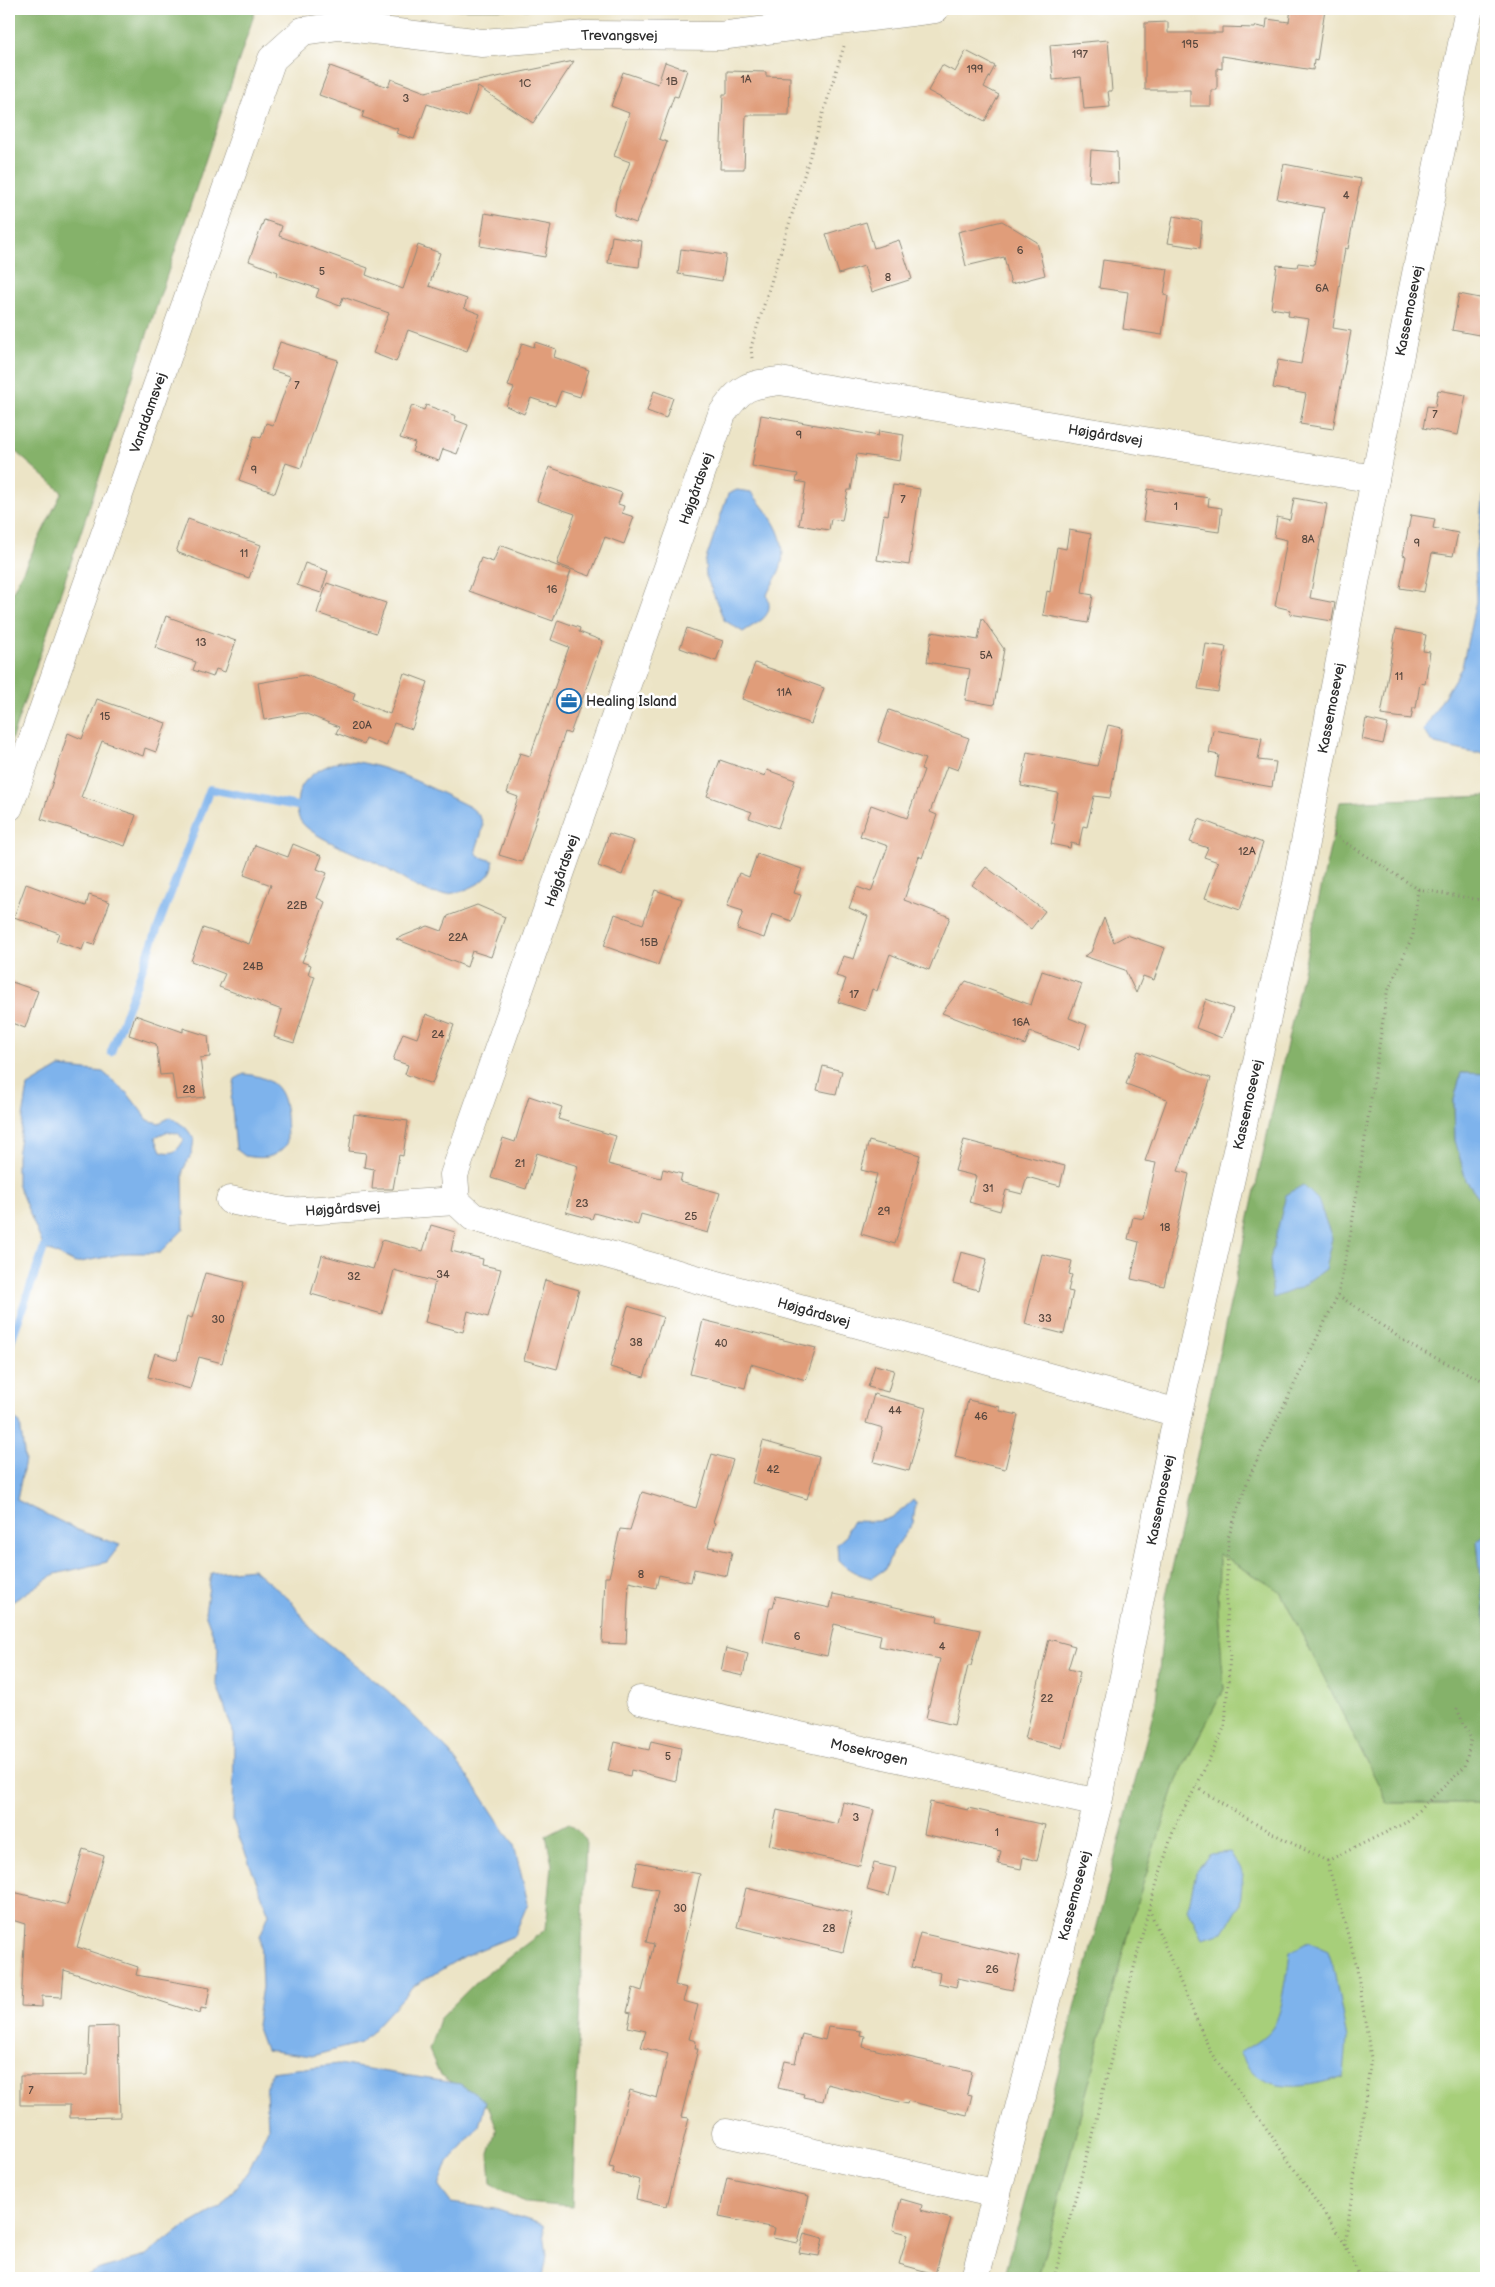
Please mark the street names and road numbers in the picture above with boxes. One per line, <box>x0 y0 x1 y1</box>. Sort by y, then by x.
street label: Trevangsvej <box>581 27 658 45</box>
street label: Kassemosevej <box>1392 264 1426 358</box>
street label: Vanddamsvej <box>126 370 170 455</box>
street label: Højgårdsvej <box>1067 421 1144 450</box>
street label: Højgårdsvej <box>676 450 717 527</box>
street label: Kassemosevej <box>1314 662 1348 755</box>
street label: Højgårdsvej <box>541 832 582 909</box>
street label: Kassemosevej <box>1230 1058 1266 1151</box>
street label: Højgårdsvej <box>305 1198 381 1220</box>
street label: Højgårdsvej <box>775 1294 852 1331</box>
street label: Kassemosevej <box>1143 1453 1178 1547</box>
street label: Mosekrogen <box>829 1735 910 1769</box>
street label: Kassemosevej <box>1055 1849 1094 1942</box>

